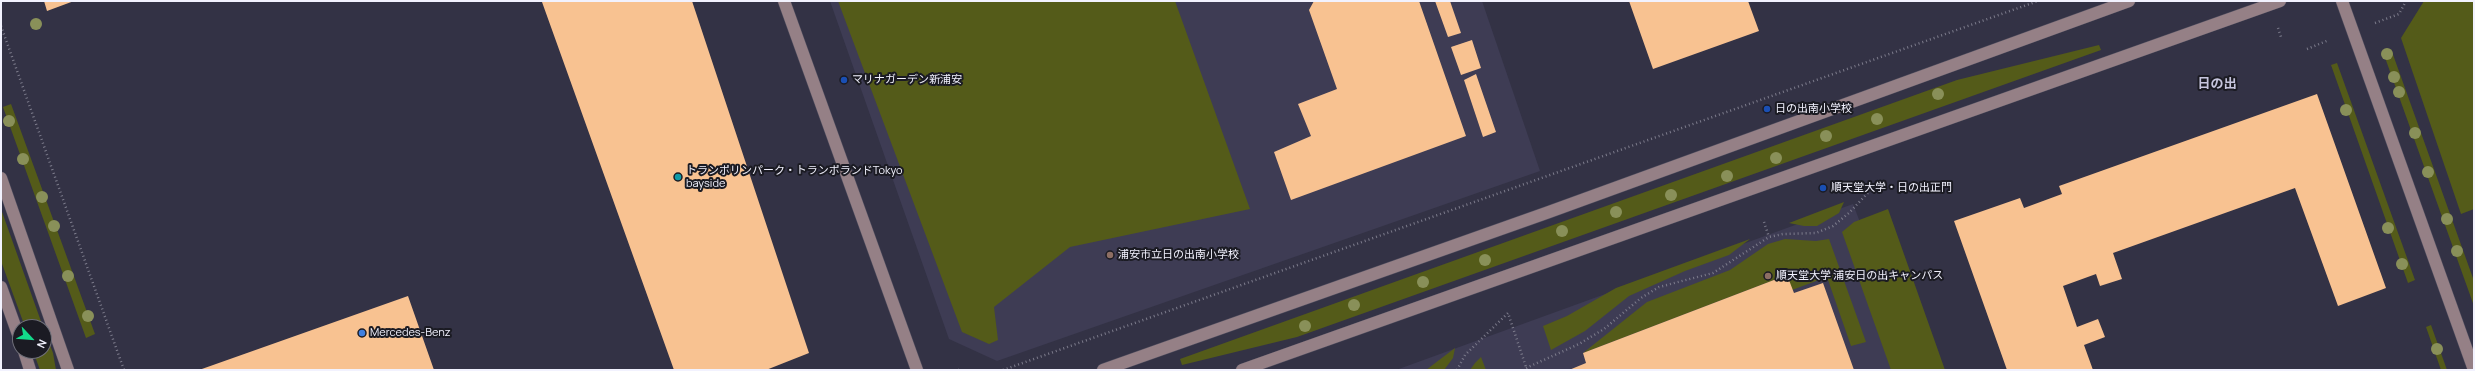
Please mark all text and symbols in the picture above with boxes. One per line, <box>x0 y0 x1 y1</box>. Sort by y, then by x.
place label: マリナガーデン新浦安 <box>852 73 962 87</box>
marker: マリナガーデン新浦安 <box>839 75 849 85</box>
district label: 日の出 <box>2198 76 2236 92</box>
place label: 日の出南小学校 <box>1775 102 1852 116</box>
marker: 日の出南小学校 <box>1762 104 1772 114</box>
place label: トランポリンパーク・トランポランドTokyo bayside <box>686 164 903 190</box>
marker: トランポリンパーク・トランポランドTokyo bayside <box>673 172 683 182</box>
place label: 順天堂大学・日の出正門 <box>1831 181 1952 195</box>
marker: 順天堂大学・日の出正門 <box>1818 183 1828 193</box>
place label: 浦安市立日の出南小学校 <box>1118 248 1239 262</box>
marker: 浦安市立日の出南小学校 <box>1105 250 1115 260</box>
place label: 順天堂大学 浦安日の出キャンパス <box>1776 269 1943 283</box>
marker: 順天堂大学 浦安日の出キャンパス <box>1763 271 1773 281</box>
north arrow <box>12 319 52 359</box>
place label: Mercedes-Benz <box>370 326 451 340</box>
marker: Mercedes-Benz <box>357 328 367 338</box>
text: N <box>34 337 51 351</box>

